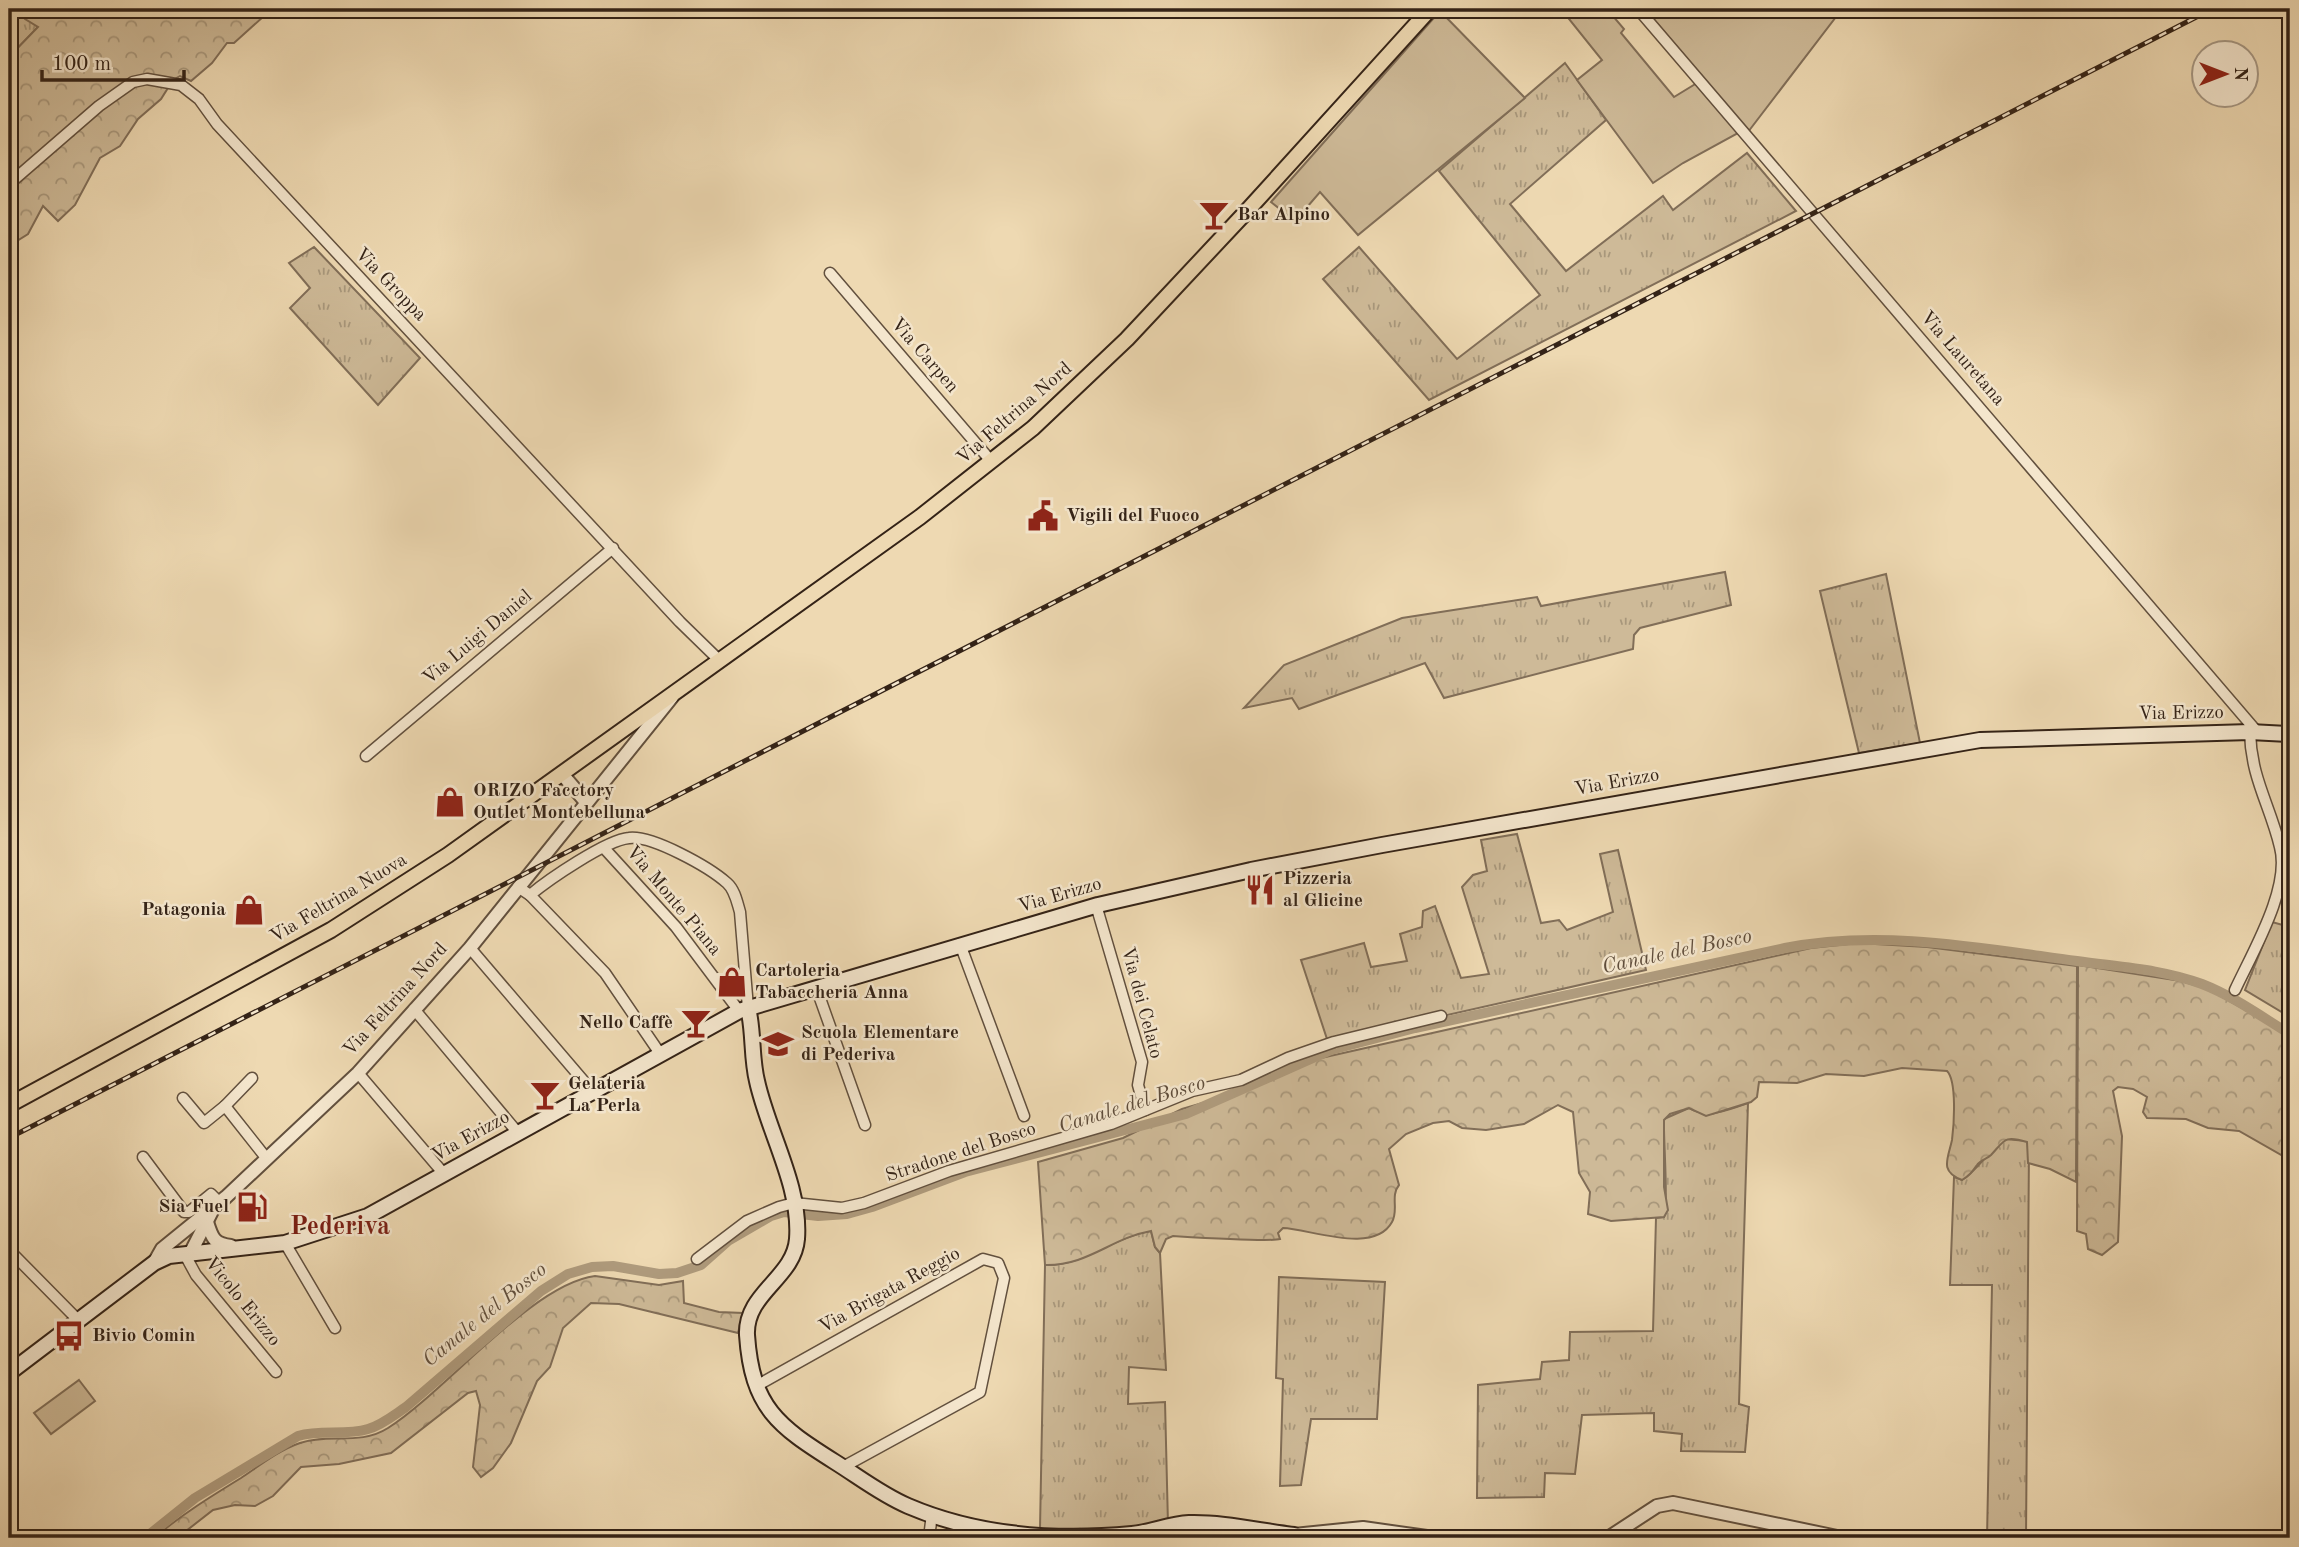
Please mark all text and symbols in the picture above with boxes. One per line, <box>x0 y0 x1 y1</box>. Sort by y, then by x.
scale bar <box>42 38 184 82</box>
north arrow <box>2190 38 2260 108</box>
text: 100 m <box>52 54 111 75</box>
text: N <box>2230 67 2249 82</box>
bar icon: Bar Alpino <box>1197 198 1231 232</box>
place label: Bar Alpino <box>1237 206 1330 225</box>
street label: Via Groppa <box>351 245 430 326</box>
street label: Via Lauretana <box>1916 308 2008 410</box>
street label: Via Carpen <box>887 315 961 397</box>
street label: Via Feltrina Nord <box>954 359 1076 469</box>
public building icon: Vigili del Fuoco <box>1026 499 1060 533</box>
place label: Vigili del Fuoco <box>1066 507 1200 526</box>
street label: Via Luigi Daniel <box>420 587 536 689</box>
street label: Via Erizzo <box>2138 704 2224 724</box>
street label: Via Erizzo <box>1573 766 1661 800</box>
place label: ORIZO Facctory Outlet Montebelluna <box>473 782 646 823</box>
shop icon: ORIZO Facctory Outlet Montebelluna <box>433 785 467 819</box>
street label: Via Monte Piana <box>622 842 725 960</box>
street label: Via Feltrina Nuova <box>267 850 411 947</box>
place label: Pizzeria al Glicine <box>1283 870 1363 911</box>
restaurant icon: Pizzeria al Glicine <box>1243 873 1277 907</box>
street label: Via Erizzo <box>1016 875 1104 917</box>
shop icon: Patagonia <box>232 893 266 927</box>
place label: Patagonia <box>141 901 226 920</box>
water label: Canale del Bosco <box>1600 926 1754 978</box>
street label: Via Feltrina Nord <box>340 940 452 1060</box>
street label: Via dei Celato <box>1117 945 1165 1061</box>
place label: Cartoleria Tabaccheria Anna <box>755 962 909 1003</box>
shop icon: Cartoleria Tabaccheria Anna <box>715 965 749 999</box>
bar icon: Nello Caffè <box>679 1006 713 1040</box>
place label: Nello Caffè <box>578 1014 673 1033</box>
place label: Scuola Elementare di Pederiva <box>801 1024 959 1065</box>
school or university icon: Scuola Elementare di Pederiva <box>761 1027 795 1061</box>
water label: Canale del Bosco <box>1056 1073 1208 1137</box>
place label: Gelateria La Perla <box>568 1075 646 1116</box>
bar icon: Gelateria La Perla <box>528 1078 562 1112</box>
street label: Via Erizzo <box>429 1108 513 1166</box>
street label: Stradone del Bosco <box>883 1120 1039 1186</box>
fuel station icon: Sia Fuel <box>235 1190 269 1224</box>
place label: Sia Fuel <box>159 1198 229 1217</box>
district label: Pederiva <box>290 1214 390 1240</box>
street label: Via Brigata Reggio <box>816 1244 964 1338</box>
street label: Vicolo Erizzo <box>200 1254 284 1350</box>
water label: Canale del Bosco <box>419 1259 551 1371</box>
bus stop icon: Bivio Comin <box>52 1319 86 1353</box>
place label: Bivio Comin <box>92 1327 195 1346</box>

